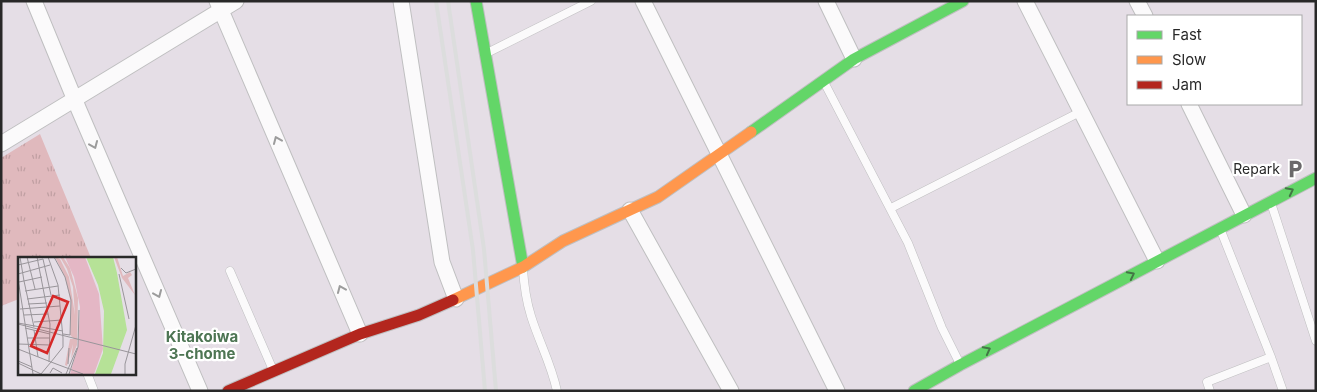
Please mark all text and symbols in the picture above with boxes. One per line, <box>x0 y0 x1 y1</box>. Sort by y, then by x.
legend <box>1127 15 1302 105</box>
text: Fast <box>1172 25 1202 44</box>
text: Slow <box>1172 50 1206 69</box>
text: Jam <box>1172 75 1202 94</box>
one-way arrow <box>272 136 283 145</box>
one-way arrow <box>88 140 99 149</box>
parking icon: Repark <box>1284 158 1306 180</box>
place label: Repark <box>1233 160 1280 177</box>
one-way arrow <box>1285 187 1294 197</box>
inset map <box>18 257 135 374</box>
one-way arrow <box>1126 271 1135 281</box>
one-way arrow <box>336 285 347 294</box>
one-way arrow <box>152 289 163 298</box>
district label: Kitakoiwa 3-chome <box>166 327 238 363</box>
one-way arrow <box>982 346 991 356</box>

